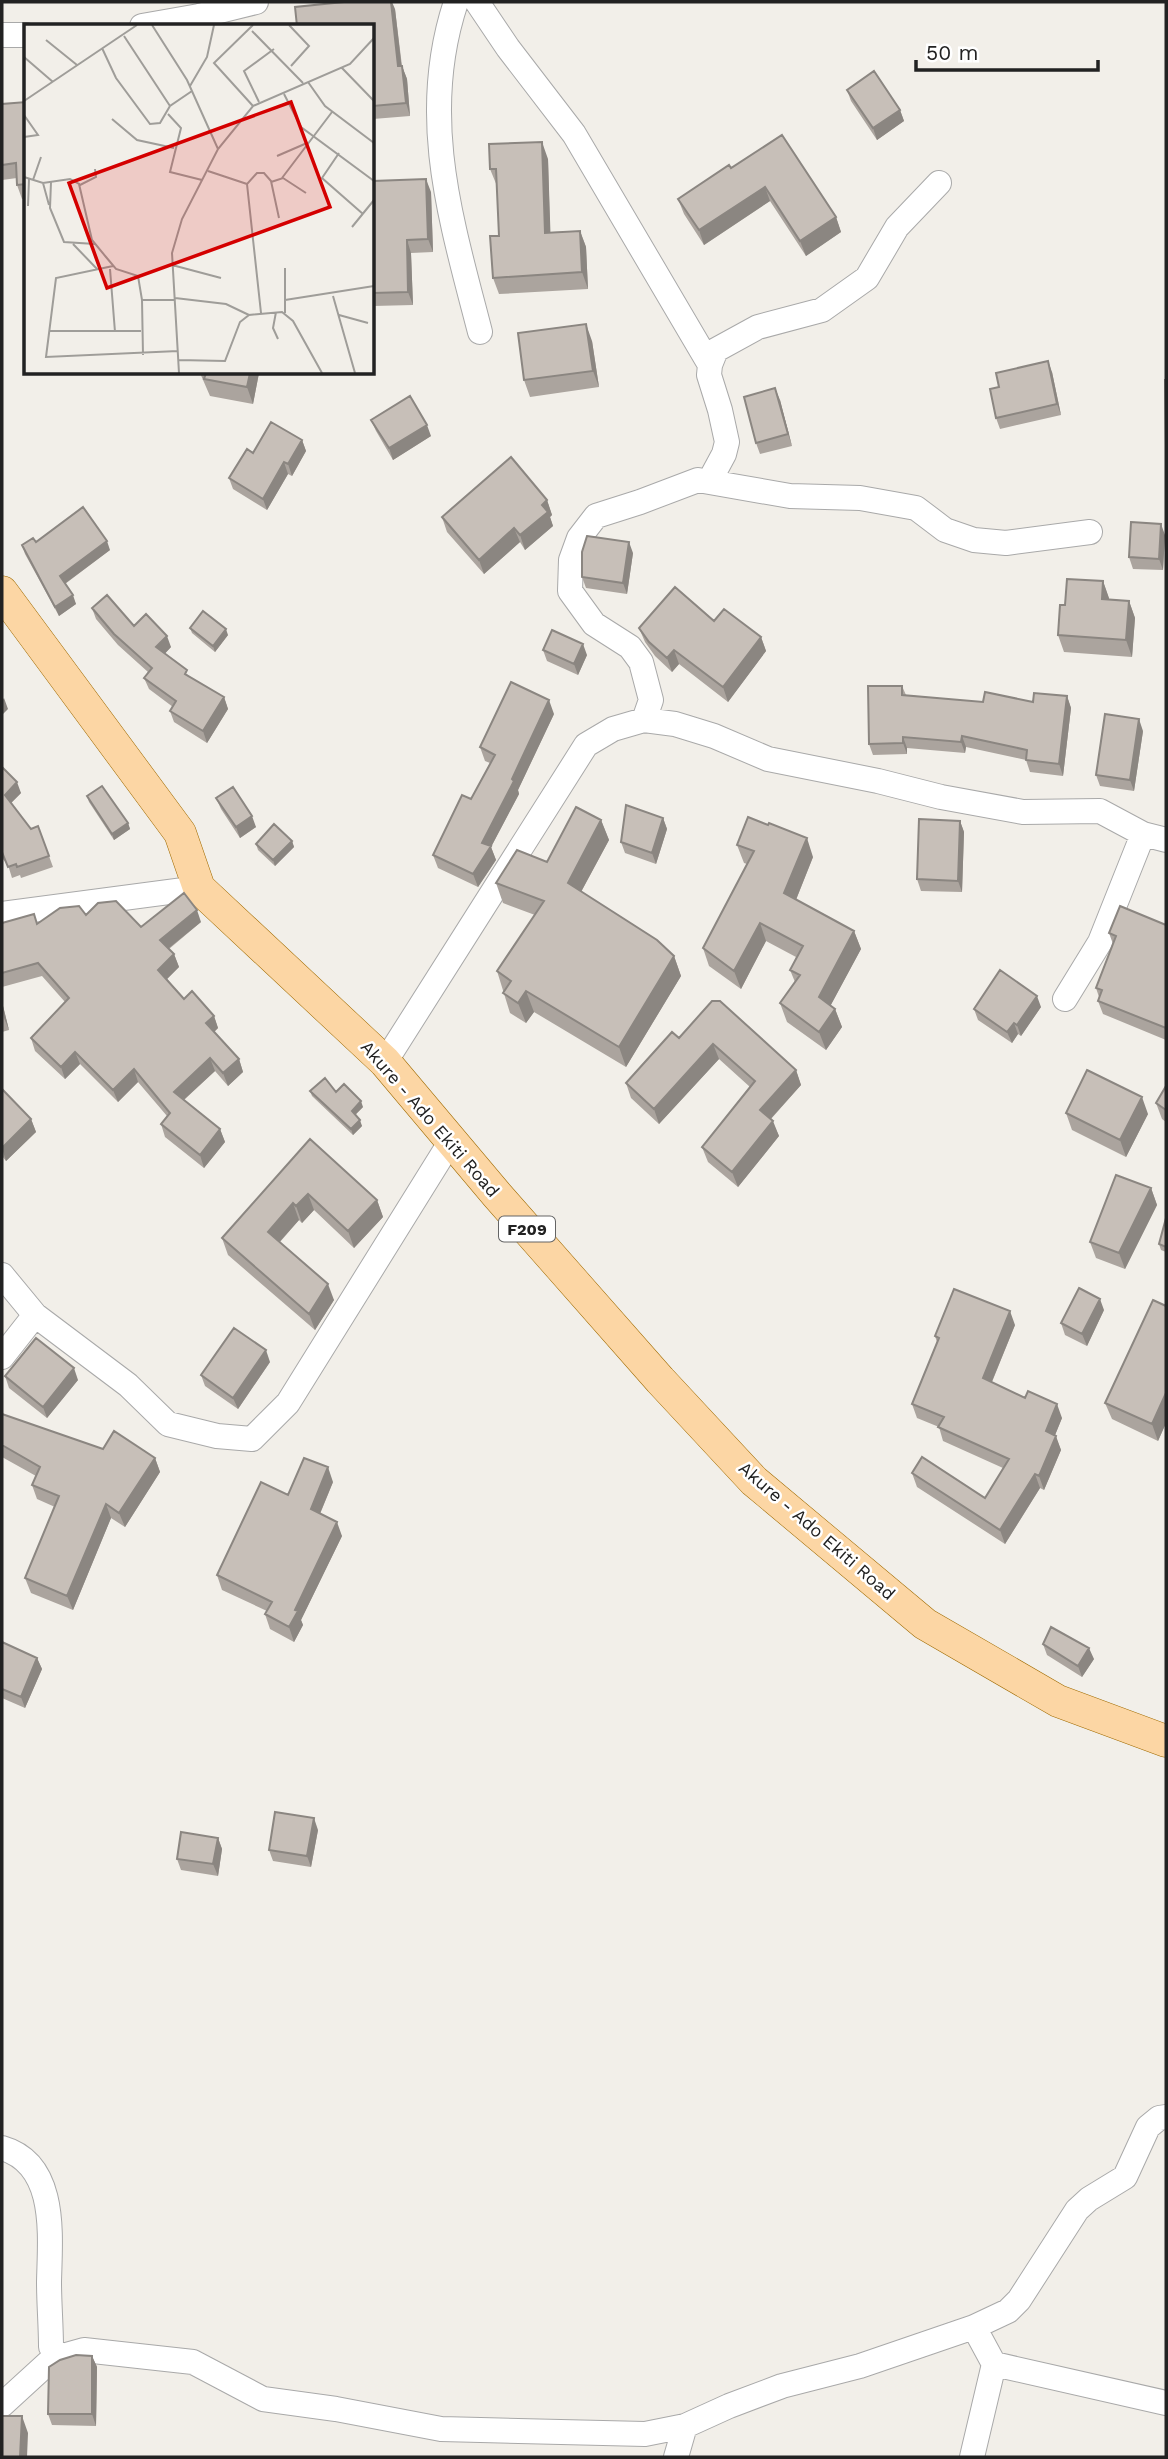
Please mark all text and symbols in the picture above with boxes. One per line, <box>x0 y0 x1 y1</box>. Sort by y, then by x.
inset map <box>24 24 374 374</box>
scale bar <box>916 28 1098 72</box>
text: 50 m <box>926 40 978 65</box>
street label: Akure - Ado Ekiti Road <box>357 1036 504 1201</box>
road number: F209 <box>499 1217 555 1242</box>
street label: Akure - Ado Ekiti Road <box>735 1457 900 1604</box>

